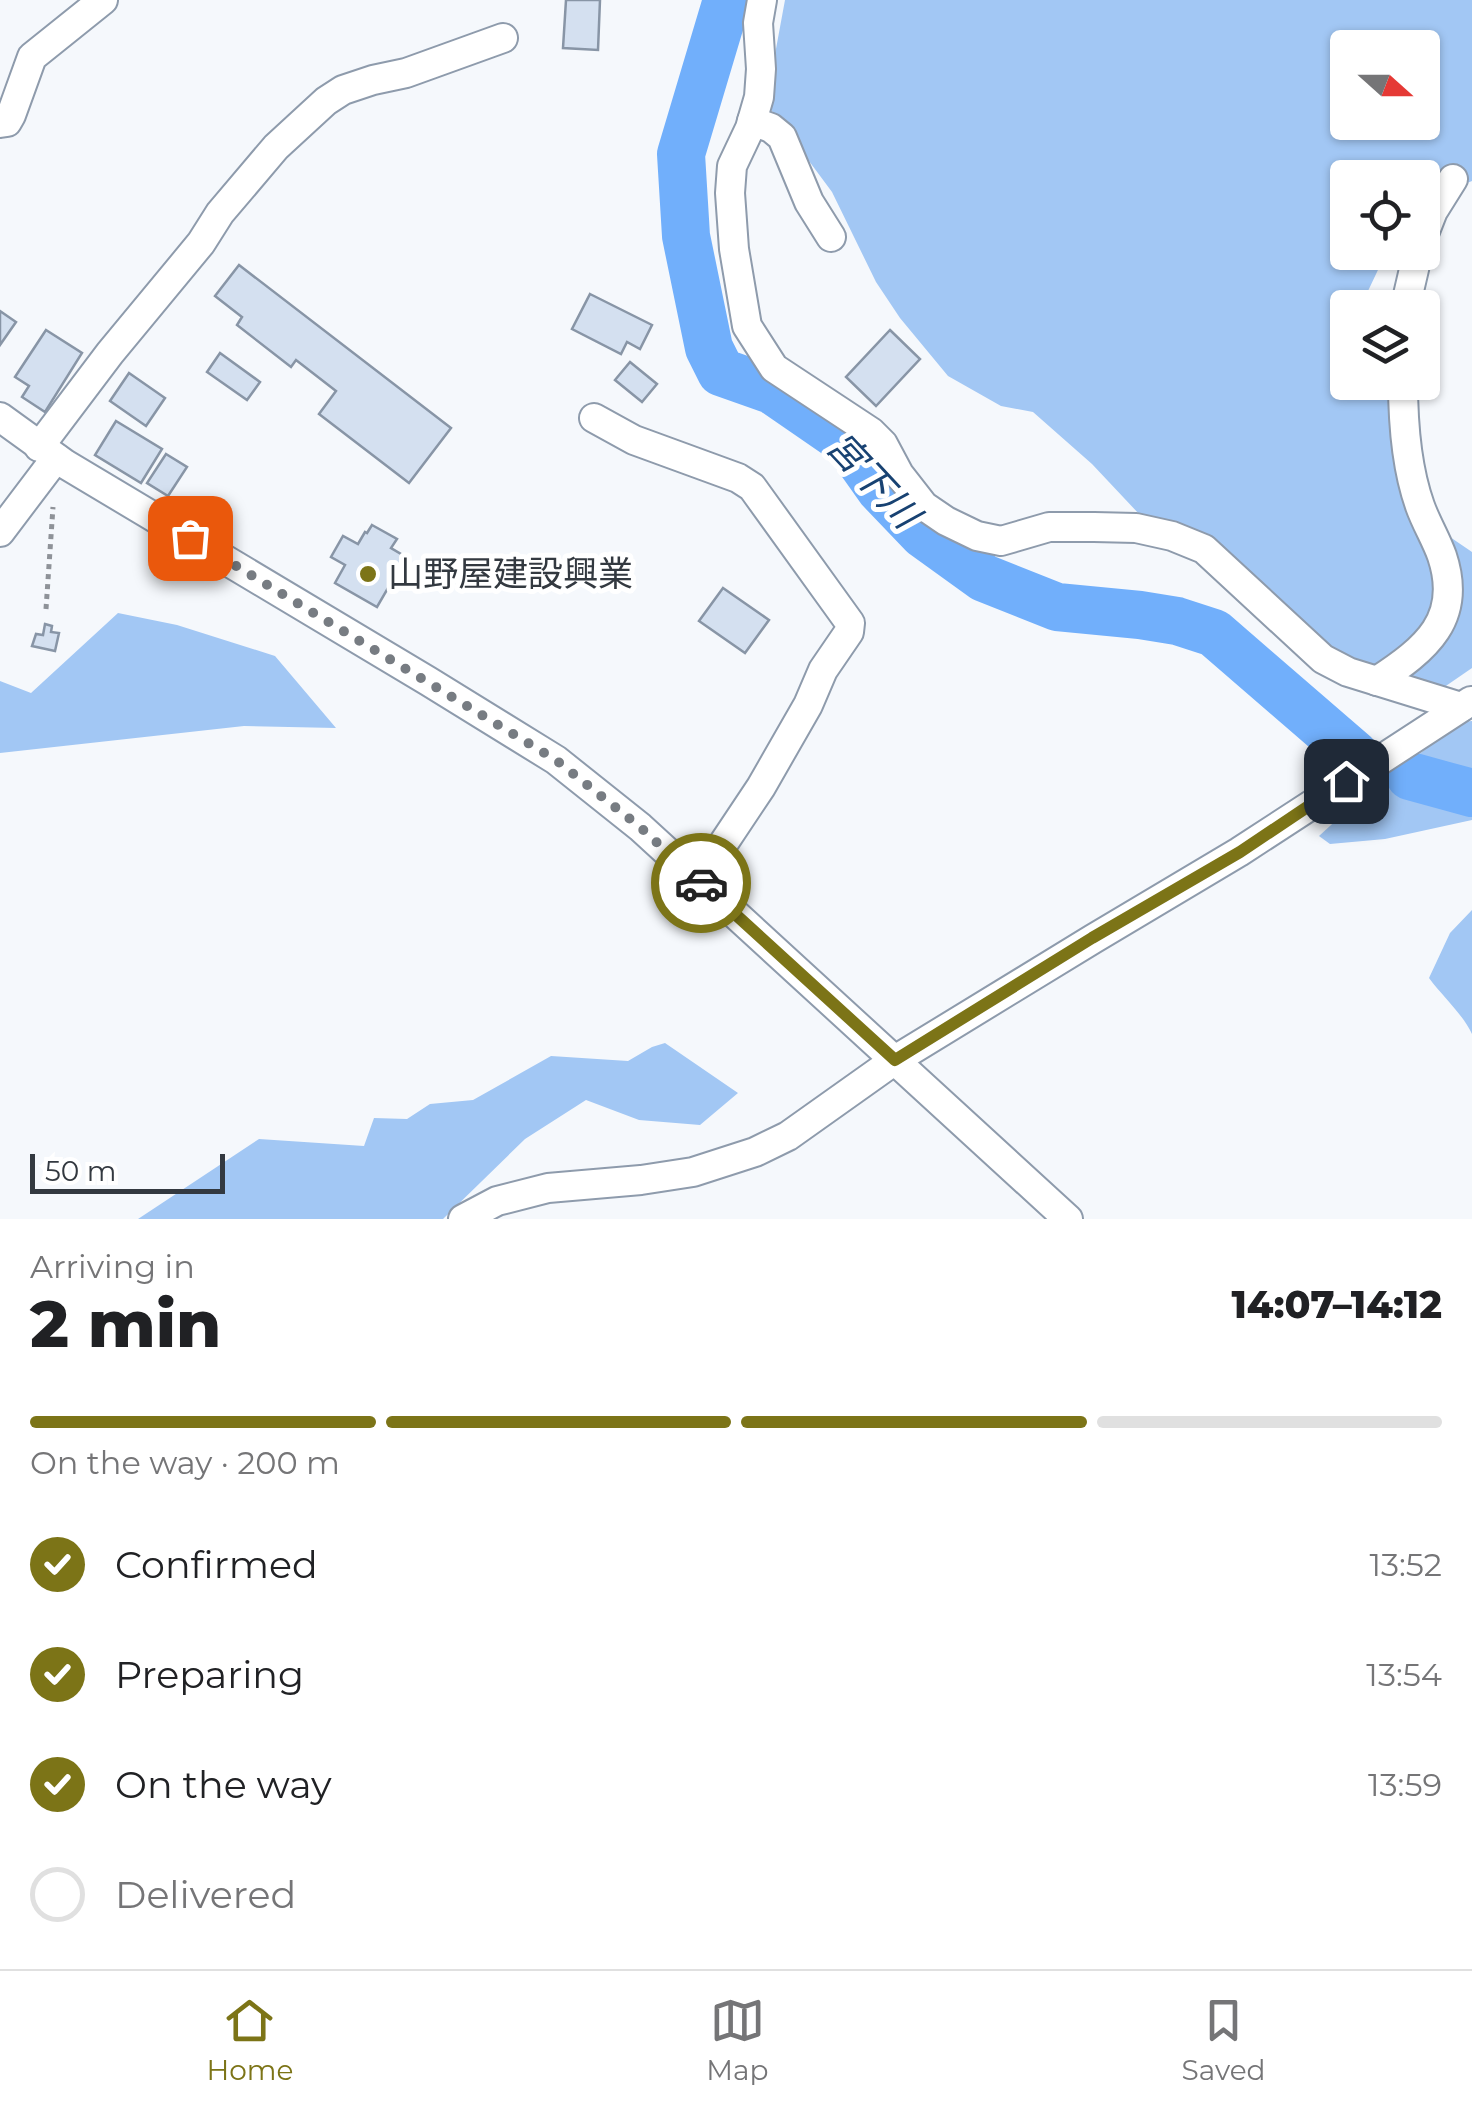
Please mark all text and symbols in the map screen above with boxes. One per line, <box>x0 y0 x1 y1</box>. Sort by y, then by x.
north arrow <box>1330 30 1440 140</box>
map controls <box>1330 30 1440 400</box>
button: locate <box>1330 160 1440 270</box>
button: layers <box>1330 290 1440 400</box>
water label: 宮下川 <box>817 422 932 540</box>
pin <box>148 496 233 581</box>
icon: bag <box>163 511 218 566</box>
place label: 山野屋建設興業 <box>388 552 633 595</box>
marker: 山野屋建設興業 <box>357 563 379 585</box>
pin <box>1304 739 1389 824</box>
icon: home <box>1319 754 1374 809</box>
courier <box>651 833 751 933</box>
icon: car <box>674 856 729 911</box>
scale bar <box>30 1149 225 1194</box>
text: 50 m <box>45 1154 116 1188</box>
text: Arriving in <box>30 1247 195 1286</box>
text: 14:07–14:12 <box>1231 1281 1442 1328</box>
text: 2 min <box>30 1284 221 1363</box>
text: On the way · 200 m <box>30 1443 340 1482</box>
icon: check <box>30 1537 85 1592</box>
text: Confirmed <box>115 1541 318 1588</box>
text: 13:52 <box>1369 1545 1442 1584</box>
icon: check <box>30 1647 85 1702</box>
text: Preparing <box>115 1651 304 1698</box>
text: 13:54 <box>1366 1655 1442 1694</box>
icon: check <box>30 1757 85 1812</box>
text: On the way <box>115 1761 332 1808</box>
text: 13:59 <box>1368 1765 1442 1804</box>
text: Delivered <box>115 1871 296 1918</box>
tab: Home <box>206 1993 293 2087</box>
tab: Map <box>706 1993 769 2087</box>
tab: Saved <box>1181 1993 1266 2087</box>

